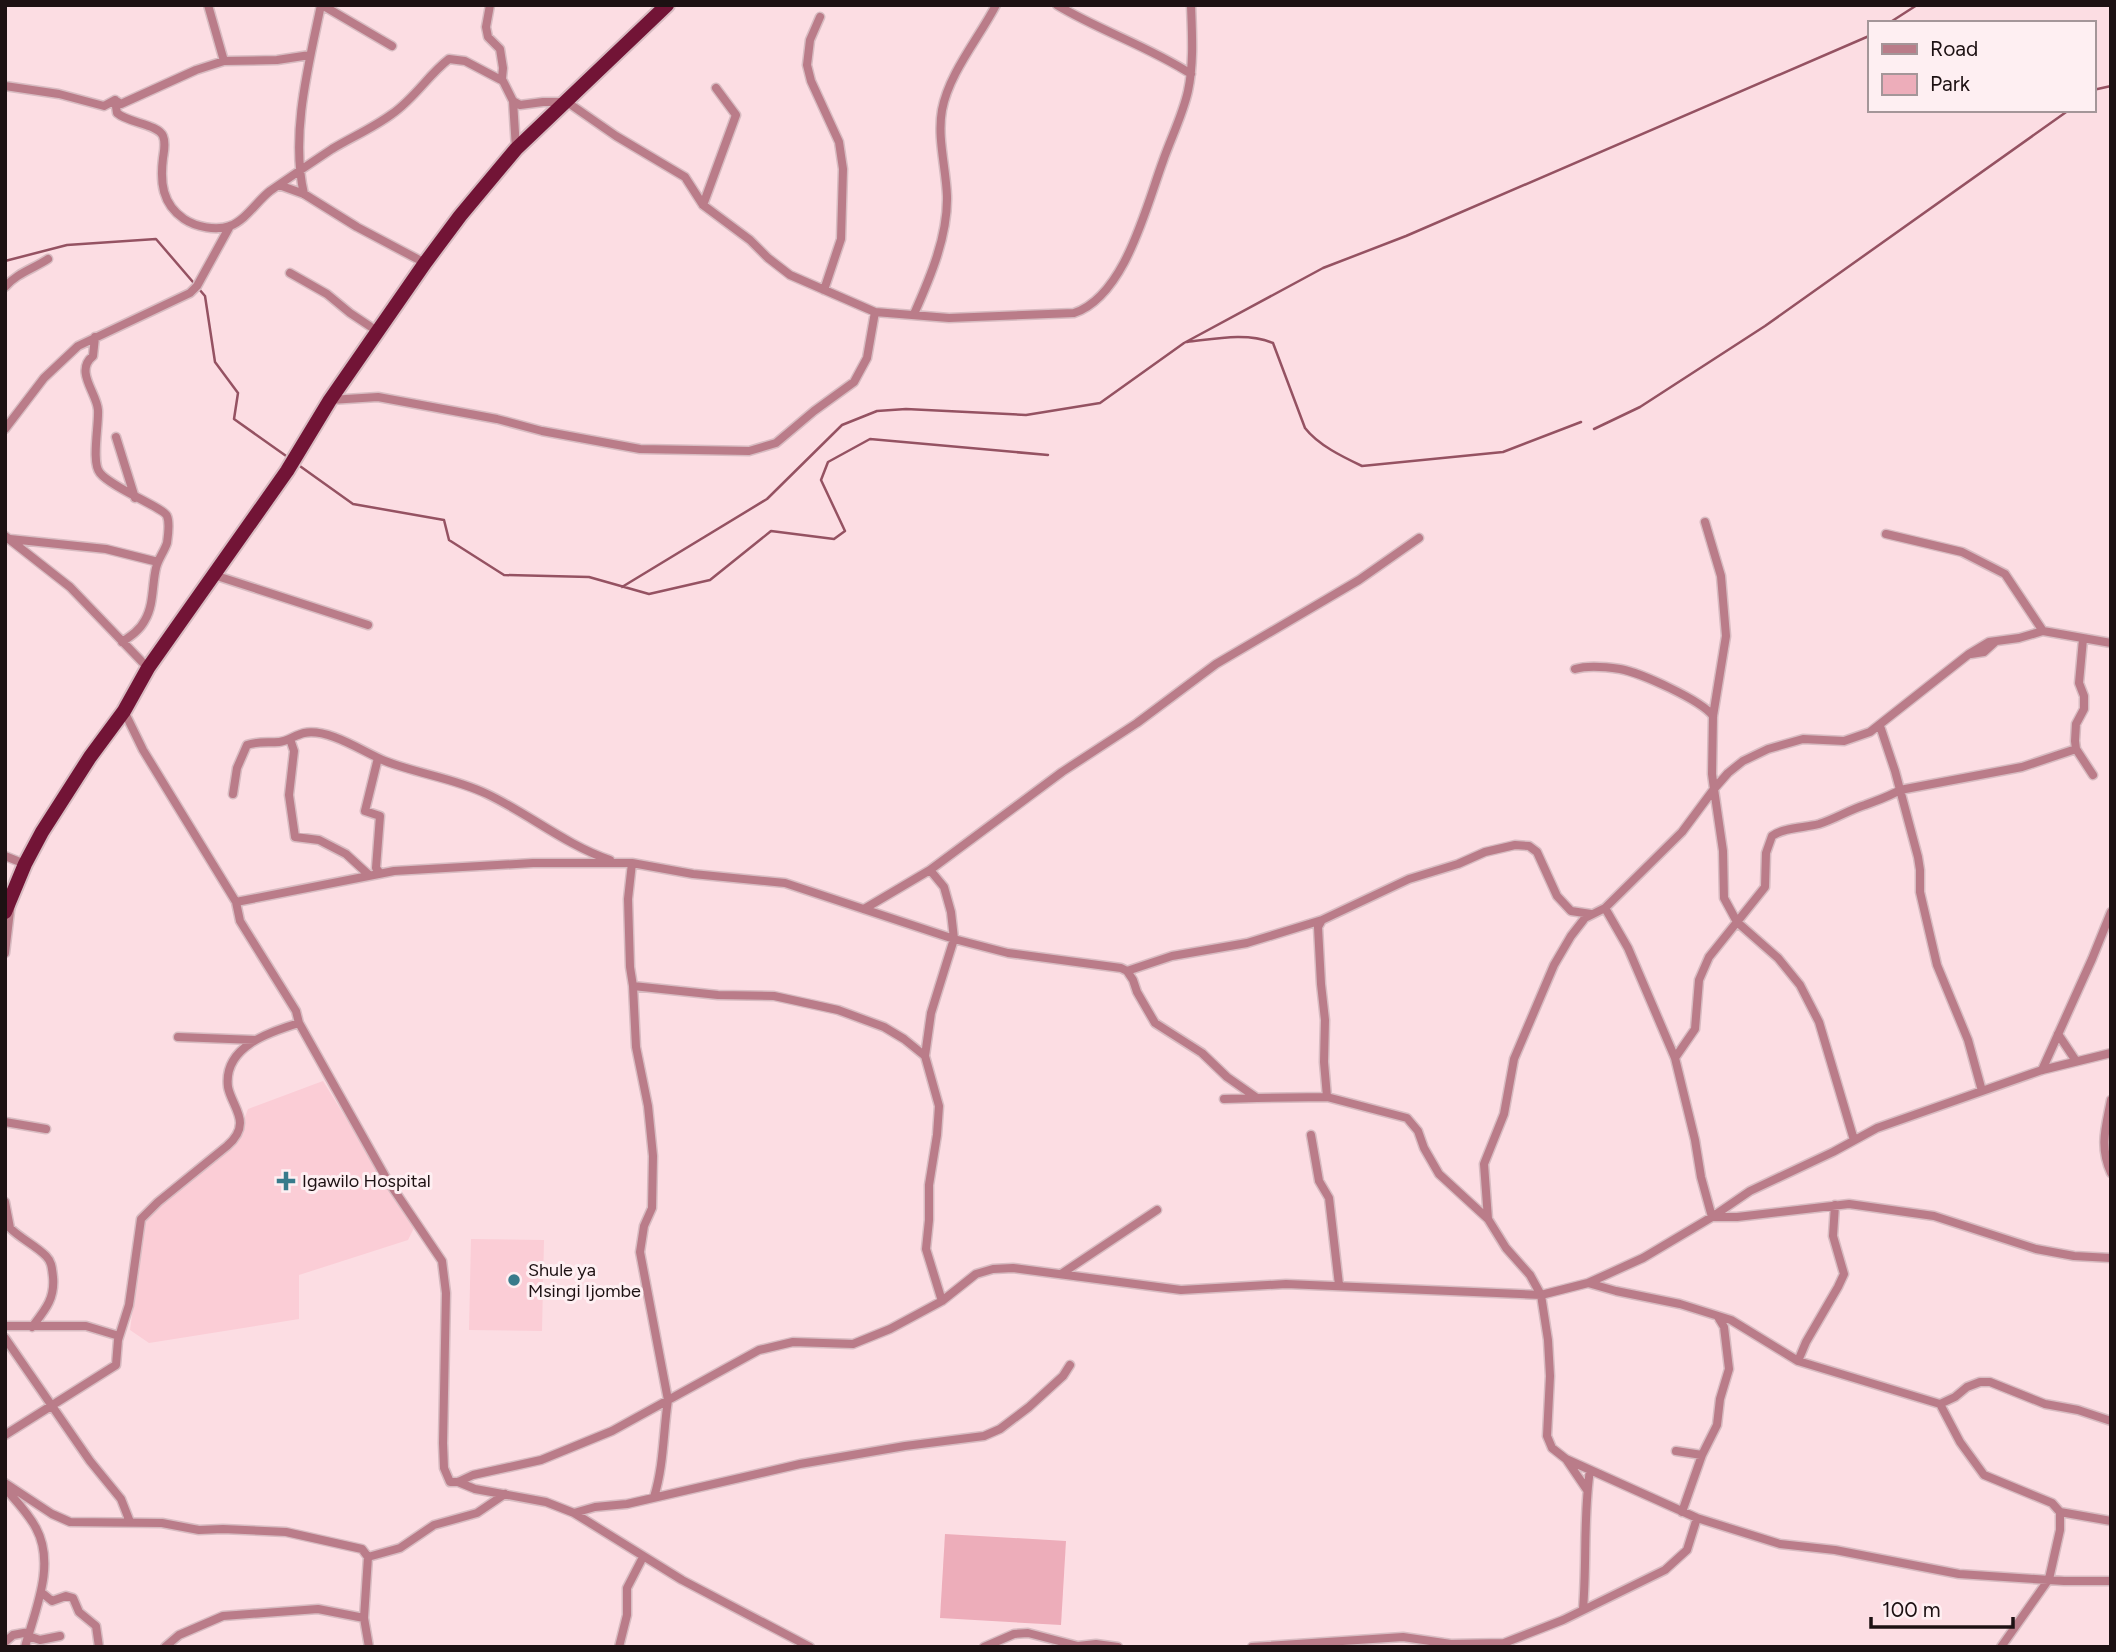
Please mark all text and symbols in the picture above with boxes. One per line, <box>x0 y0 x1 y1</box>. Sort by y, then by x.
legend <box>1868 21 2095 112</box>
text: Road <box>1930 36 1978 61</box>
text: Park <box>1930 71 1971 96</box>
place label: Igawilo Hospital <box>302 1170 431 1192</box>
marker: Igawilo Hospital <box>276 1171 296 1191</box>
place label: Shule ya Msingi Ijombe <box>528 1259 641 1302</box>
marker: Shule ya Msingi Ijombe <box>506 1272 522 1288</box>
scale bar <box>1871 1586 2013 1630</box>
text: 100 m <box>1882 1597 1941 1622</box>

